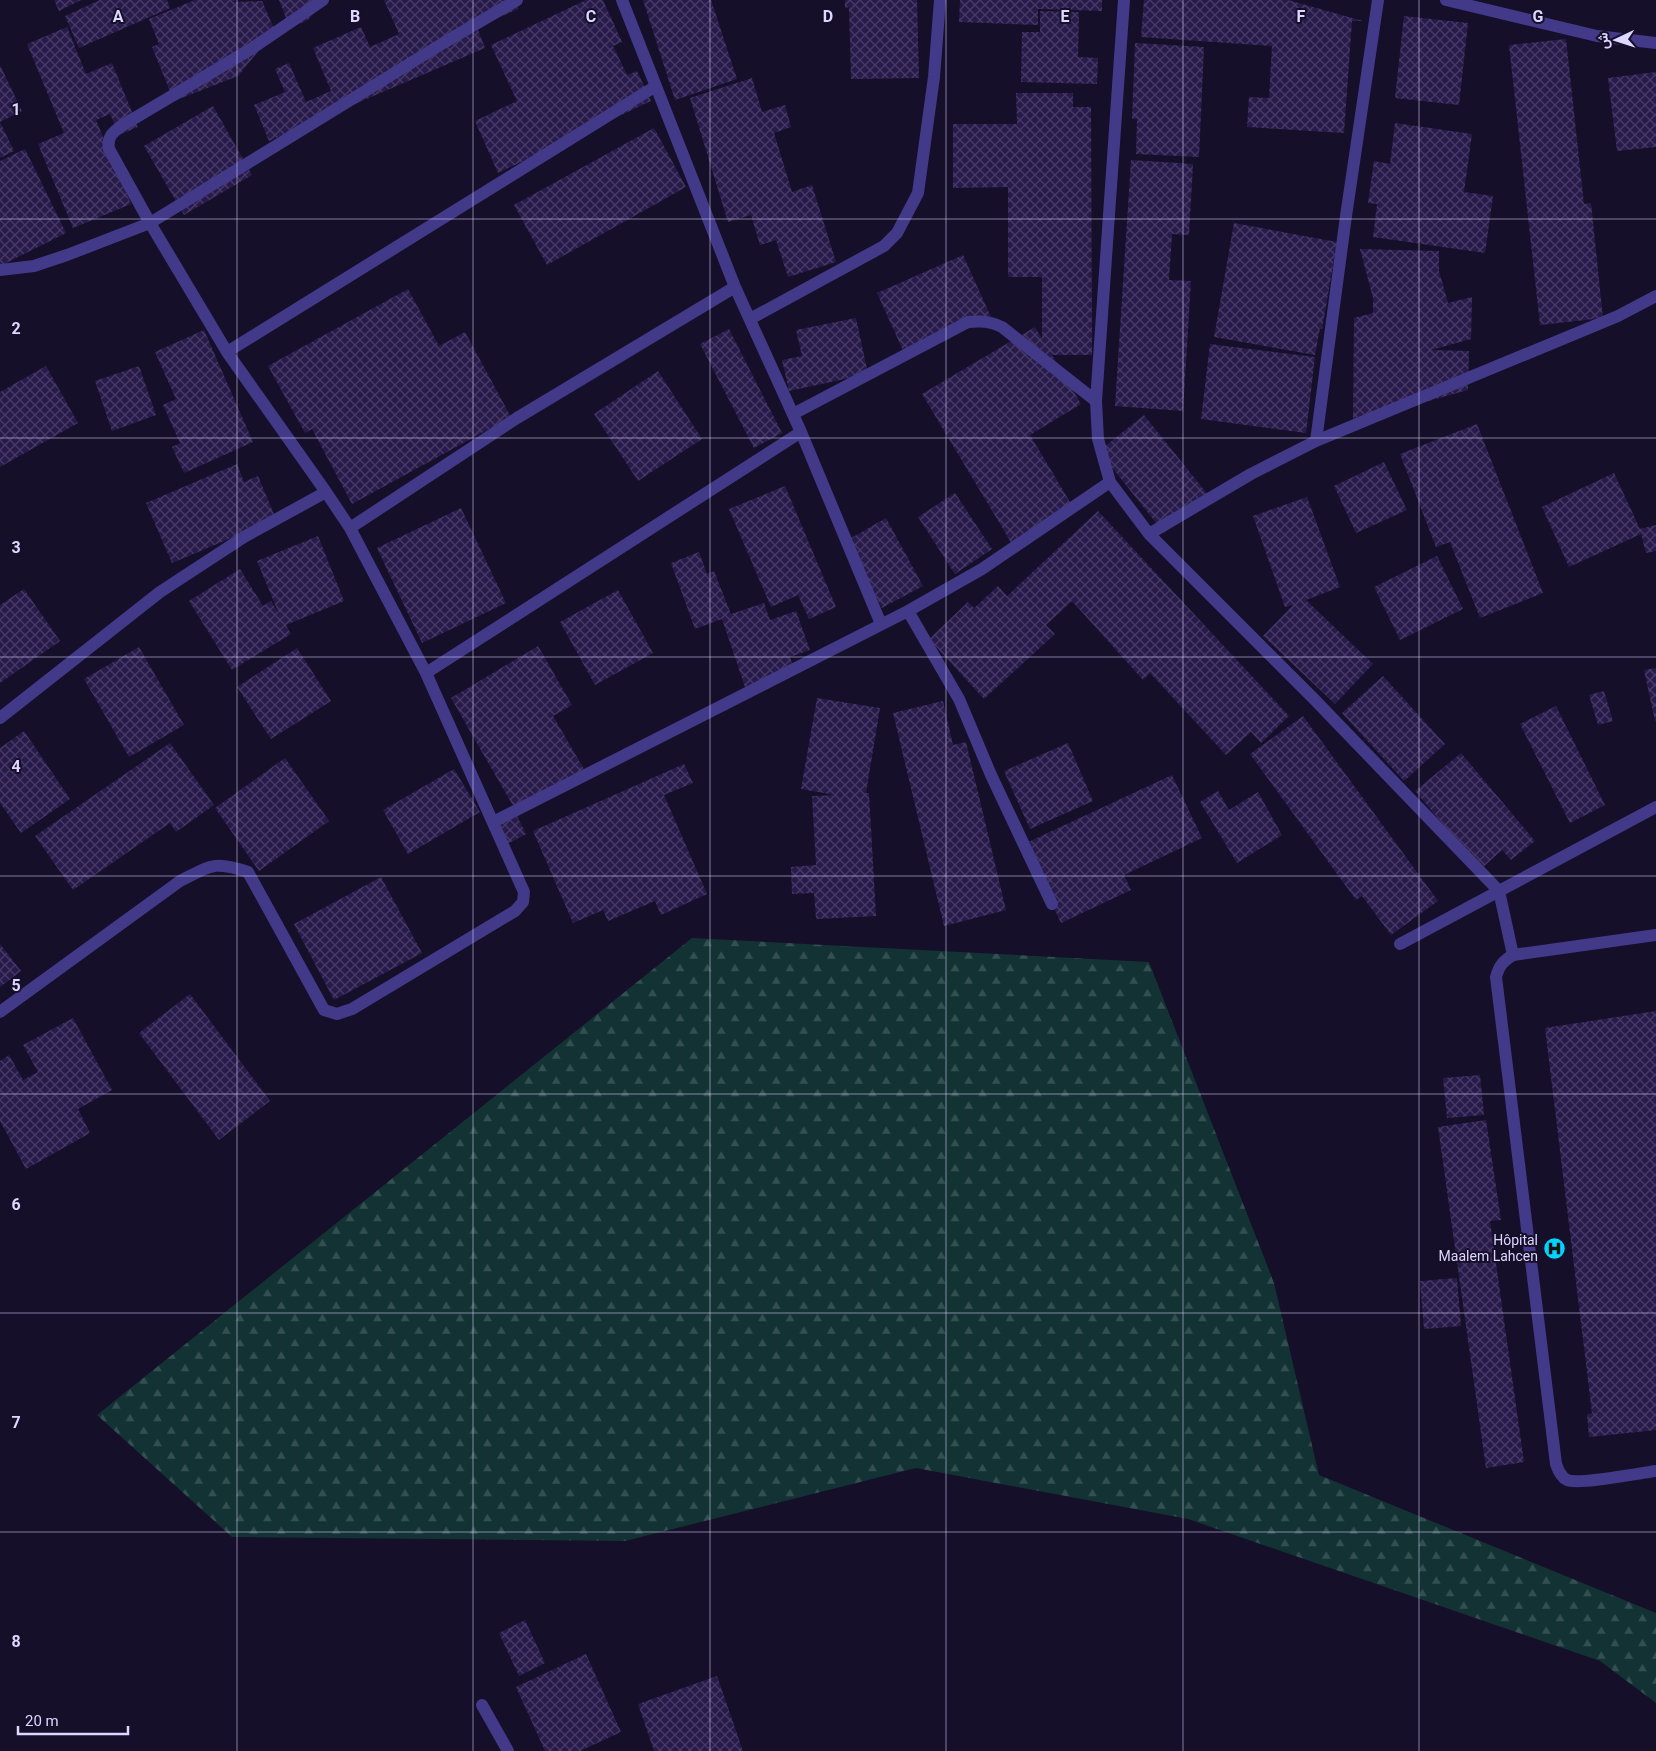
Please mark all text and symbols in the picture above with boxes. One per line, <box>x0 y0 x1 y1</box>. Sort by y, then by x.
text: A <box>113 7 124 26</box>
text: B <box>350 7 360 26</box>
text: C <box>586 7 596 26</box>
text: D <box>823 7 833 26</box>
text: E <box>1061 7 1070 26</box>
text: F <box>1297 7 1306 26</box>
text: G <box>1533 7 1544 26</box>
north arrow <box>1591 15 1641 65</box>
text: ش <box>1594 32 1613 50</box>
text: 1 <box>11 100 21 119</box>
text: 2 <box>11 319 21 338</box>
text: 3 <box>11 538 21 557</box>
text: 4 <box>11 757 21 776</box>
text: 5 <box>11 976 21 995</box>
text: 6 <box>11 1195 21 1214</box>
place label: Hôpital Maalem Lahcen <box>1439 1232 1538 1264</box>
hospital icon: Hôpital Maalem Lahcen <box>1542 1236 1566 1260</box>
text: 7 <box>11 1413 21 1432</box>
text: 8 <box>11 1632 21 1651</box>
scale bar <box>18 1704 128 1736</box>
text: 20 m <box>25 1712 59 1730</box>

